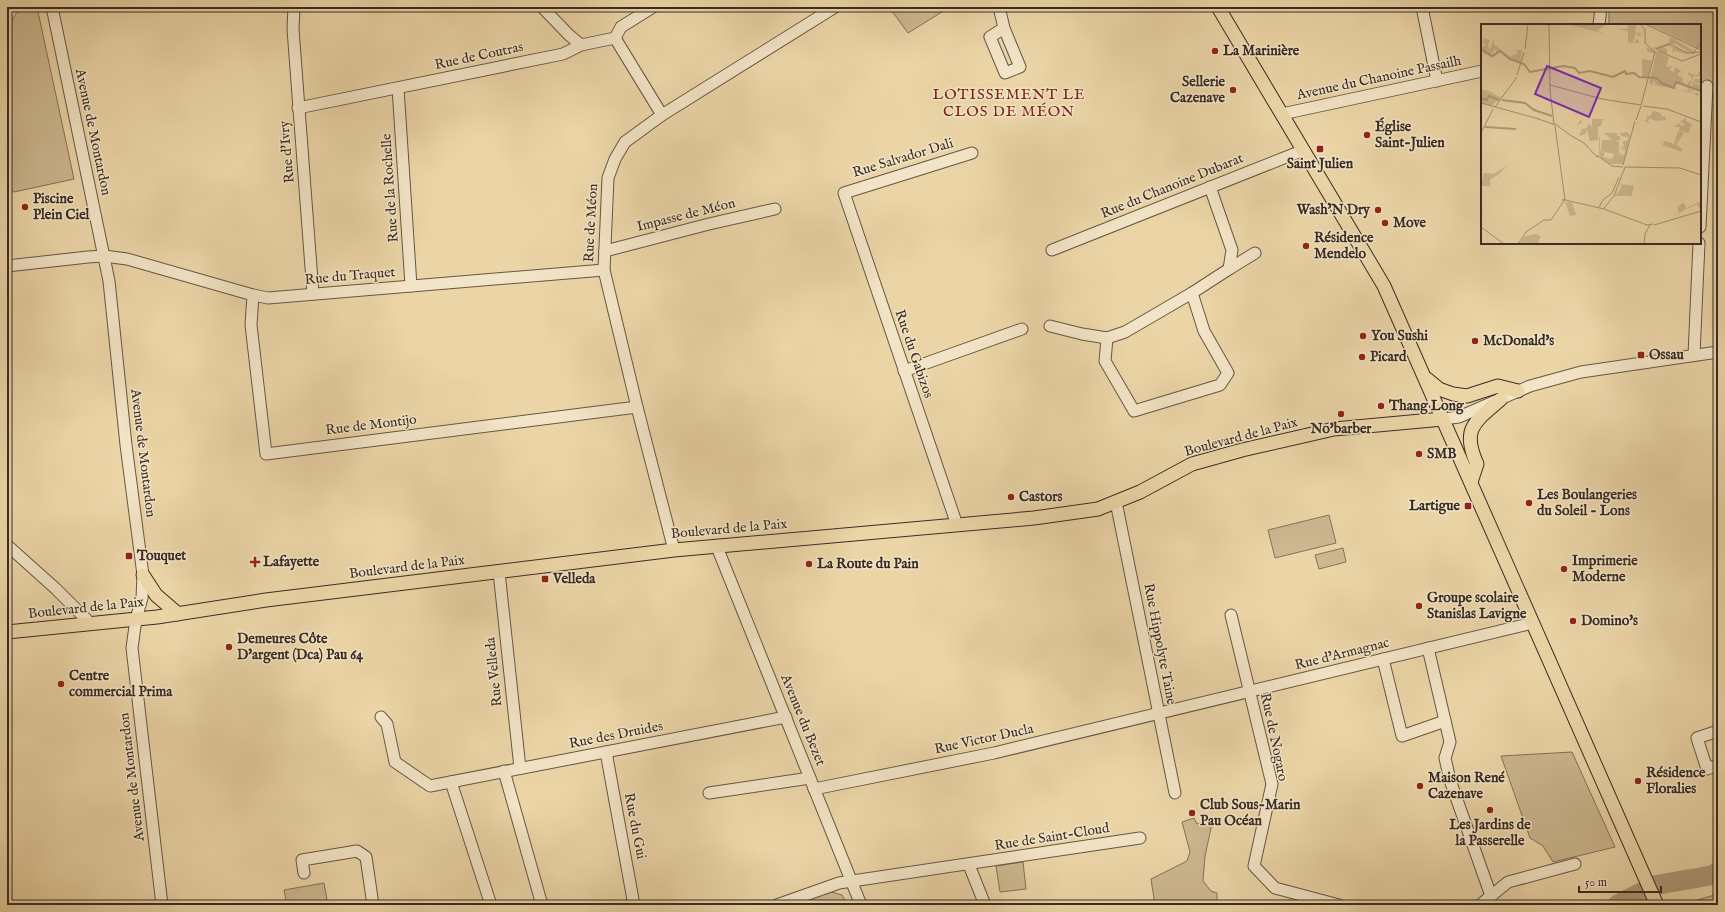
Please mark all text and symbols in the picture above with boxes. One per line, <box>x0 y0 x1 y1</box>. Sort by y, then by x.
inset map <box>1481 24 1701 244</box>
street label: Rue de Coutras <box>433 38 525 74</box>
place label: La Marinière <box>1223 42 1300 60</box>
marker: La Marinière <box>1210 46 1220 56</box>
street label: Avenue du Chanoine Passailh <box>1294 52 1463 104</box>
street label: Avenue de Montardon <box>71 66 115 198</box>
place label: Sellerie Cazenave <box>1170 73 1226 107</box>
district label: LOTISSEMENT LE CLOS DE MÉON <box>933 85 1085 121</box>
marker: Sellerie Cazenave <box>1228 85 1238 95</box>
place label: Église Saint-Julien <box>1375 117 1445 152</box>
street label: Rue d'Ivry <box>275 120 299 184</box>
marker: Église Saint-Julien <box>1362 130 1372 140</box>
street label: Rue de la Rochelle <box>377 132 403 243</box>
street label: Rue Salvador Dali <box>850 134 956 182</box>
marker: Saint Julien <box>1315 144 1325 154</box>
street label: Rue du Chanoine Dubarat <box>1098 149 1246 223</box>
place label: Saint Julien <box>1287 155 1354 173</box>
street label: Rue de Méon <box>580 183 602 263</box>
place label: Piscine Plein Ciel <box>33 190 91 224</box>
street label: Impasse de Méon <box>635 194 738 236</box>
place label: Wash’N Dry <box>1296 201 1371 219</box>
marker: Piscine Plein Ciel <box>20 202 30 212</box>
marker: Wash’N Dry <box>1373 205 1383 215</box>
place label: Move <box>1393 214 1427 232</box>
marker: Move <box>1380 218 1390 228</box>
place label: Résidence Mendelo <box>1314 229 1374 263</box>
marker: Résidence Mendelo <box>1301 241 1311 251</box>
street label: Rue du Traquet <box>304 263 396 289</box>
street label: Rue du Gabizos <box>890 307 938 401</box>
place label: You Sushi <box>1371 327 1428 345</box>
marker: You Sushi <box>1358 331 1368 341</box>
place label: McDonald's <box>1483 332 1554 350</box>
marker: McDonald's <box>1470 336 1480 346</box>
place label: Ossau <box>1649 346 1684 364</box>
place label: Picard <box>1370 348 1407 366</box>
marker: Ossau <box>1636 350 1646 360</box>
marker: Picard <box>1357 352 1367 362</box>
street label: Avenue de Montardon <box>126 387 160 519</box>
place label: Thang Long <box>1388 397 1465 415</box>
marker: Thang Long <box>1376 401 1386 411</box>
marker: No'barber <box>1336 409 1346 419</box>
street label: Rue de Montijo <box>324 410 418 440</box>
street label: Boulevard de la Paix <box>1182 413 1300 461</box>
place label: No'barber <box>1310 420 1372 438</box>
place label: SMB <box>1427 445 1457 463</box>
marker: SMB <box>1414 449 1424 459</box>
place label: Les Boulangeries du Soleil - Lons <box>1537 486 1637 520</box>
place label: Castors <box>1019 488 1062 506</box>
marker: Castors <box>1006 492 1016 502</box>
place label: Lartigue <box>1409 497 1461 515</box>
marker: Les Boulangeries du Soleil - Lons <box>1524 498 1534 508</box>
marker: Lartigue <box>1463 501 1473 511</box>
street label: Boulevard de la Paix <box>670 515 788 543</box>
place label: Touquet <box>136 547 186 565</box>
marker: Touquet <box>124 551 134 561</box>
street label: Boulevard de la Paix <box>348 551 466 583</box>
place label: Imprimerie Moderne <box>1572 552 1638 586</box>
place label: Lafayette <box>263 553 320 571</box>
place label: La Route du Pain <box>817 555 919 573</box>
marker: Lafayette <box>250 557 260 567</box>
marker: La Route du Pain <box>804 559 814 569</box>
marker: Imprimerie Moderne <box>1559 564 1569 574</box>
place label: Velleda <box>552 570 596 588</box>
marker: Velleda <box>540 574 550 584</box>
street label: Rue Hippolyte Taine <box>1139 582 1181 707</box>
place label: Groupe scolaire Stanislas Lavigne <box>1427 589 1527 623</box>
street label: Boulevard de la Paix <box>27 593 145 623</box>
marker: Groupe scolaire Stanislas Lavigne <box>1414 601 1424 611</box>
place label: Domino's <box>1581 612 1638 630</box>
marker: Domino's <box>1568 616 1578 626</box>
place label: Demeures Côte D'argent (Dca) Pau 64 <box>237 630 364 664</box>
street label: Rue d'Armagnac <box>1293 634 1391 674</box>
street label: Rue Velleda <box>481 635 507 708</box>
marker: Demeures Côte D'argent (Dca) Pau 64 <box>224 642 234 652</box>
place label: Centre commercial Prima <box>69 667 173 701</box>
street label: Avenue du Bezet <box>776 671 830 769</box>
marker: Centre commercial Prima <box>56 679 66 689</box>
street label: Rue de Nogaro <box>1256 691 1292 783</box>
street label: Avenue de Montardon <box>115 711 149 843</box>
street label: Rue des Druides <box>567 717 665 753</box>
street label: Rue Victor Ducla <box>933 719 1036 758</box>
place label: Résidence Floralies <box>1646 764 1706 798</box>
place label: Maison René Cazenave <box>1428 769 1505 803</box>
marker: Résidence Floralies <box>1633 776 1643 786</box>
marker: Maison René Cazenave <box>1415 781 1425 791</box>
street label: Rue du Gui <box>620 791 650 861</box>
place label: Club Sous-Marin Pau Océan <box>1200 796 1301 830</box>
marker: Les Jardins de la Passerelle <box>1485 805 1495 815</box>
marker: Club Sous-Marin Pau Océan <box>1187 808 1197 818</box>
place label: Les Jardins de la Passerelle <box>1449 816 1531 850</box>
street label: Rue de Saint-Cloud <box>993 819 1111 855</box>
scale bar <box>1579 868 1661 894</box>
text: 50 m <box>1585 875 1607 890</box>

